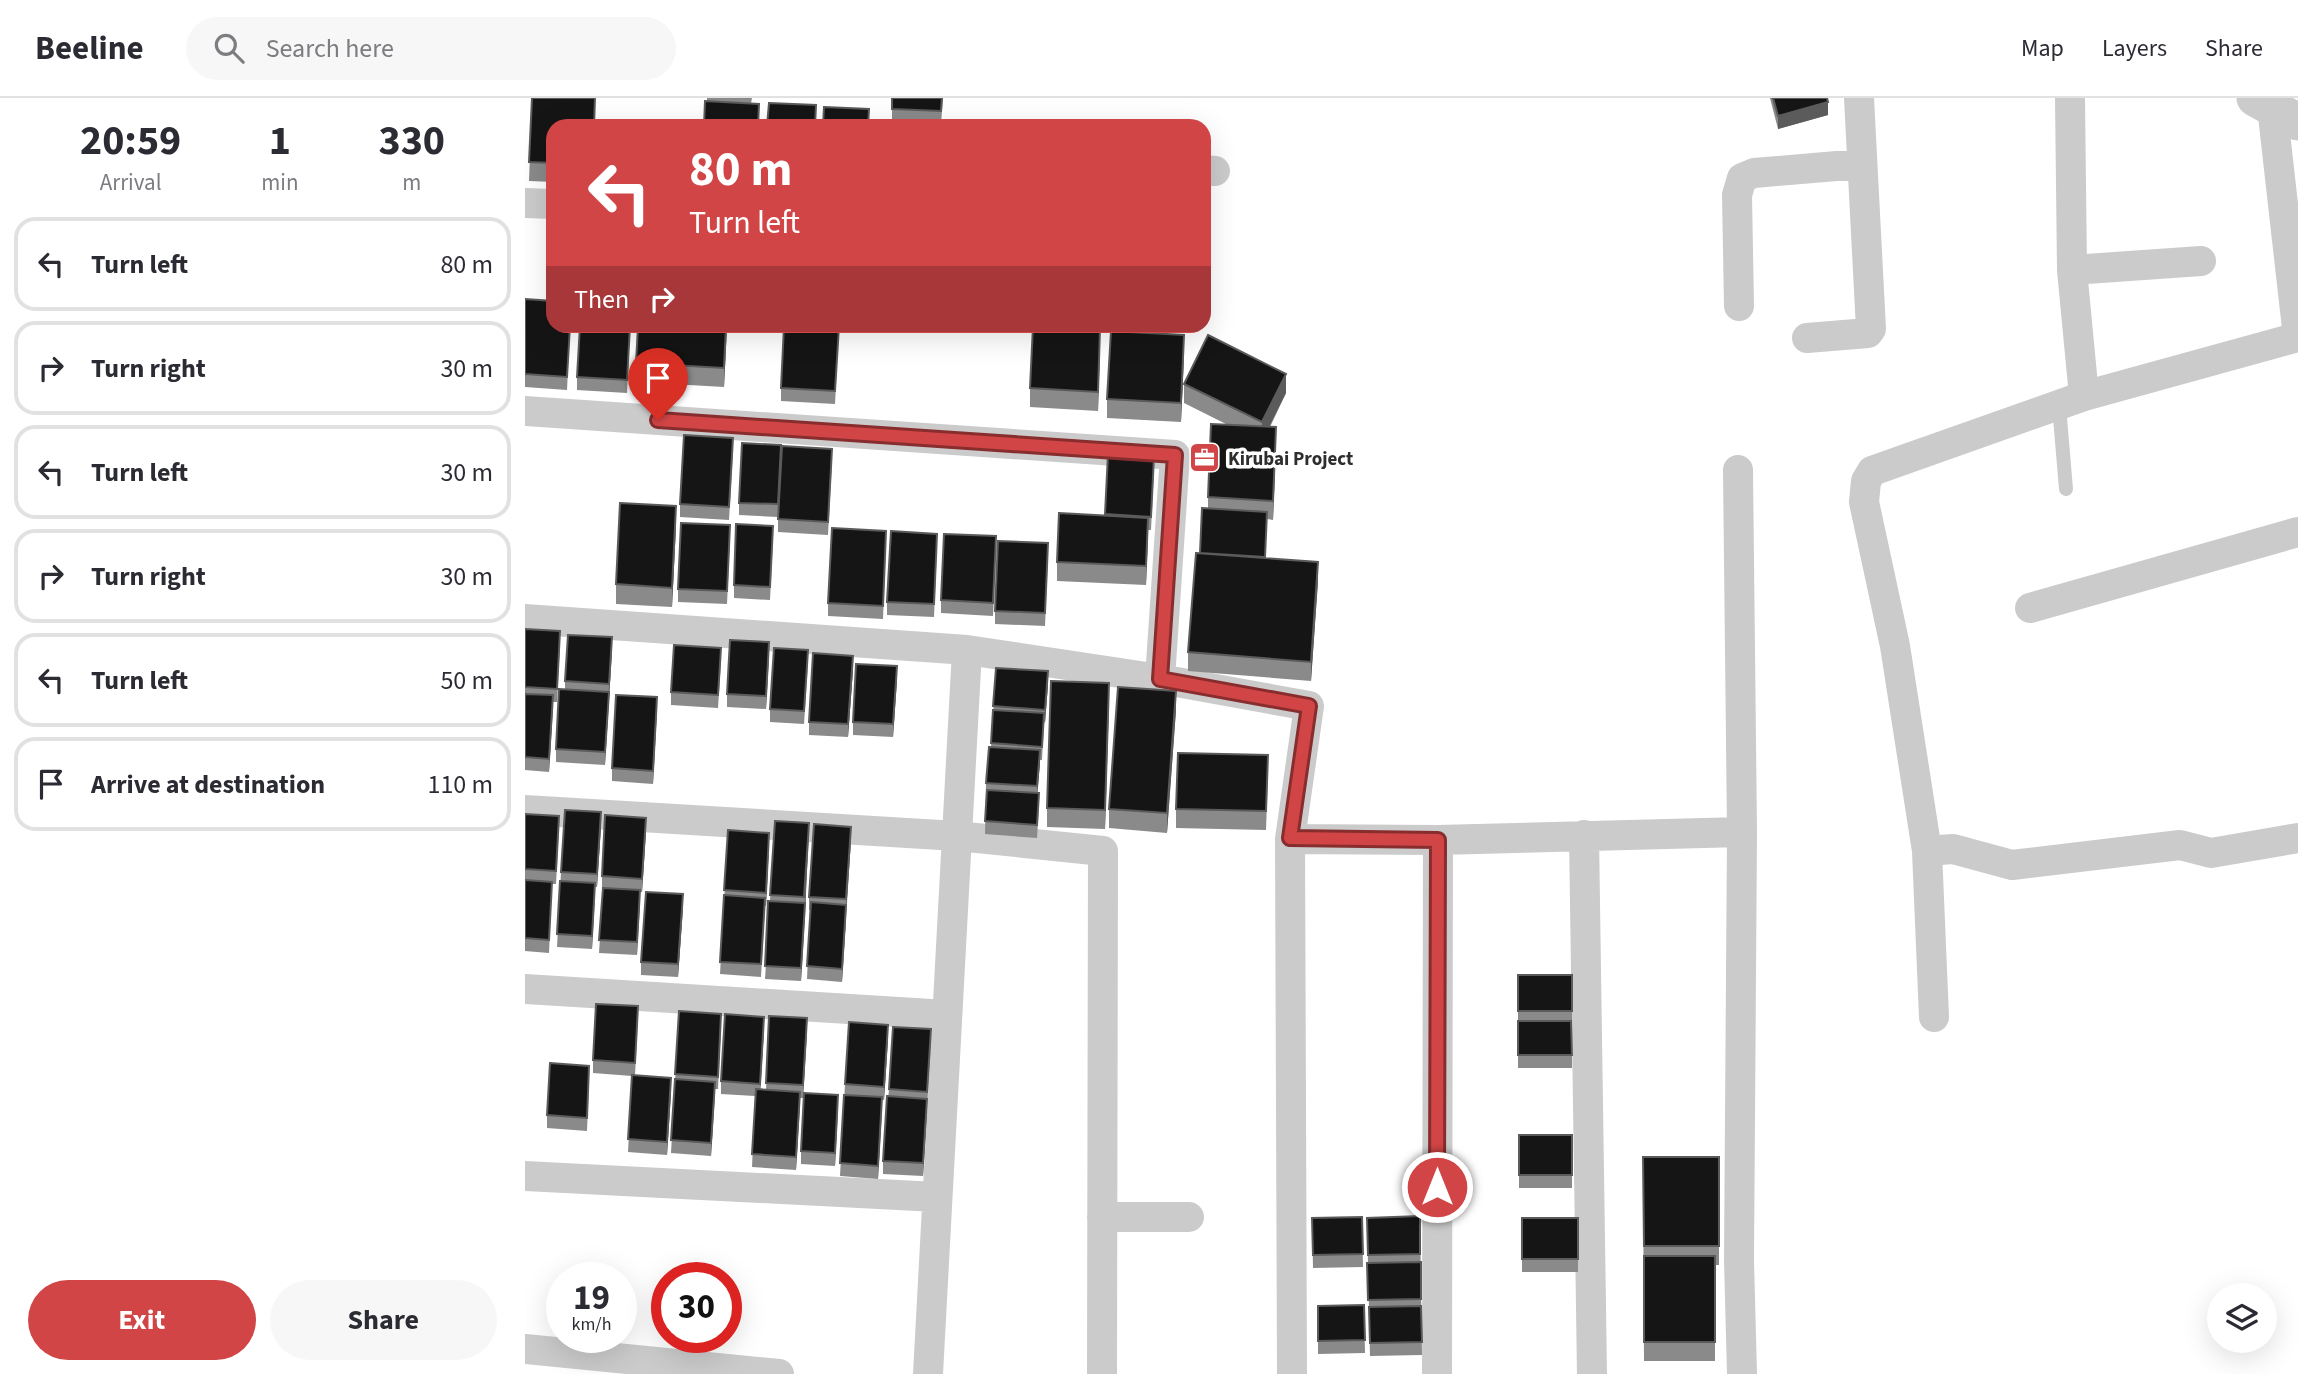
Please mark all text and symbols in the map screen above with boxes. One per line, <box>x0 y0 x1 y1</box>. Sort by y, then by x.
search box <box>186 17 676 80</box>
text: Beeline <box>35 25 144 72</box>
icon: search <box>210 29 248 67</box>
text: Search here <box>266 30 394 67</box>
text: Map <box>2021 31 2064 66</box>
text: Layers <box>2102 31 2167 66</box>
text: Share <box>2205 31 2263 66</box>
text: 20:59 <box>80 111 181 171</box>
text: 1 <box>269 111 291 171</box>
text: 330 <box>378 111 445 171</box>
text: 80 m <box>689 135 793 205</box>
icon: left <box>574 147 665 238</box>
text: Arrival <box>100 166 162 199</box>
text: min <box>261 166 299 199</box>
text: m <box>402 166 421 199</box>
text: Turn left <box>689 200 800 246</box>
icon: left <box>32 245 70 283</box>
text: Turn left <box>91 246 188 283</box>
text: 80 m <box>440 246 493 283</box>
icon: right <box>643 280 681 318</box>
text: Then <box>574 281 629 318</box>
pin <box>628 348 688 420</box>
icon: right <box>32 349 70 387</box>
text: Turn right <box>91 350 206 387</box>
text: 30 m <box>440 350 493 387</box>
icon: arrive <box>639 359 677 397</box>
office icon: Kirubai Project <box>1188 441 1222 475</box>
place label: Kirubai Project <box>1228 446 1353 473</box>
icon: left <box>32 453 70 491</box>
text: Turn left <box>91 454 188 491</box>
text: 30 m <box>440 454 493 491</box>
icon: right <box>32 557 70 595</box>
text: Turn right <box>91 558 206 595</box>
text: 30 m <box>440 558 493 595</box>
icon: left <box>32 661 70 699</box>
text: Turn left <box>91 662 188 699</box>
text: 50 m <box>440 662 493 699</box>
icon: arrive <box>32 765 70 803</box>
text: Arrive at destination <box>91 766 325 803</box>
text: 110 m <box>427 766 493 803</box>
position arrow <box>1400 1150 1474 1224</box>
speed limit sign: 30 <box>651 1262 742 1353</box>
text: 19 <box>573 1273 610 1323</box>
button: Exit <box>28 1280 256 1360</box>
button: Share <box>270 1280 497 1360</box>
map controls <box>2207 1283 2277 1353</box>
button: layers <box>2207 1283 2277 1353</box>
text: km/h <box>572 1312 611 1337</box>

